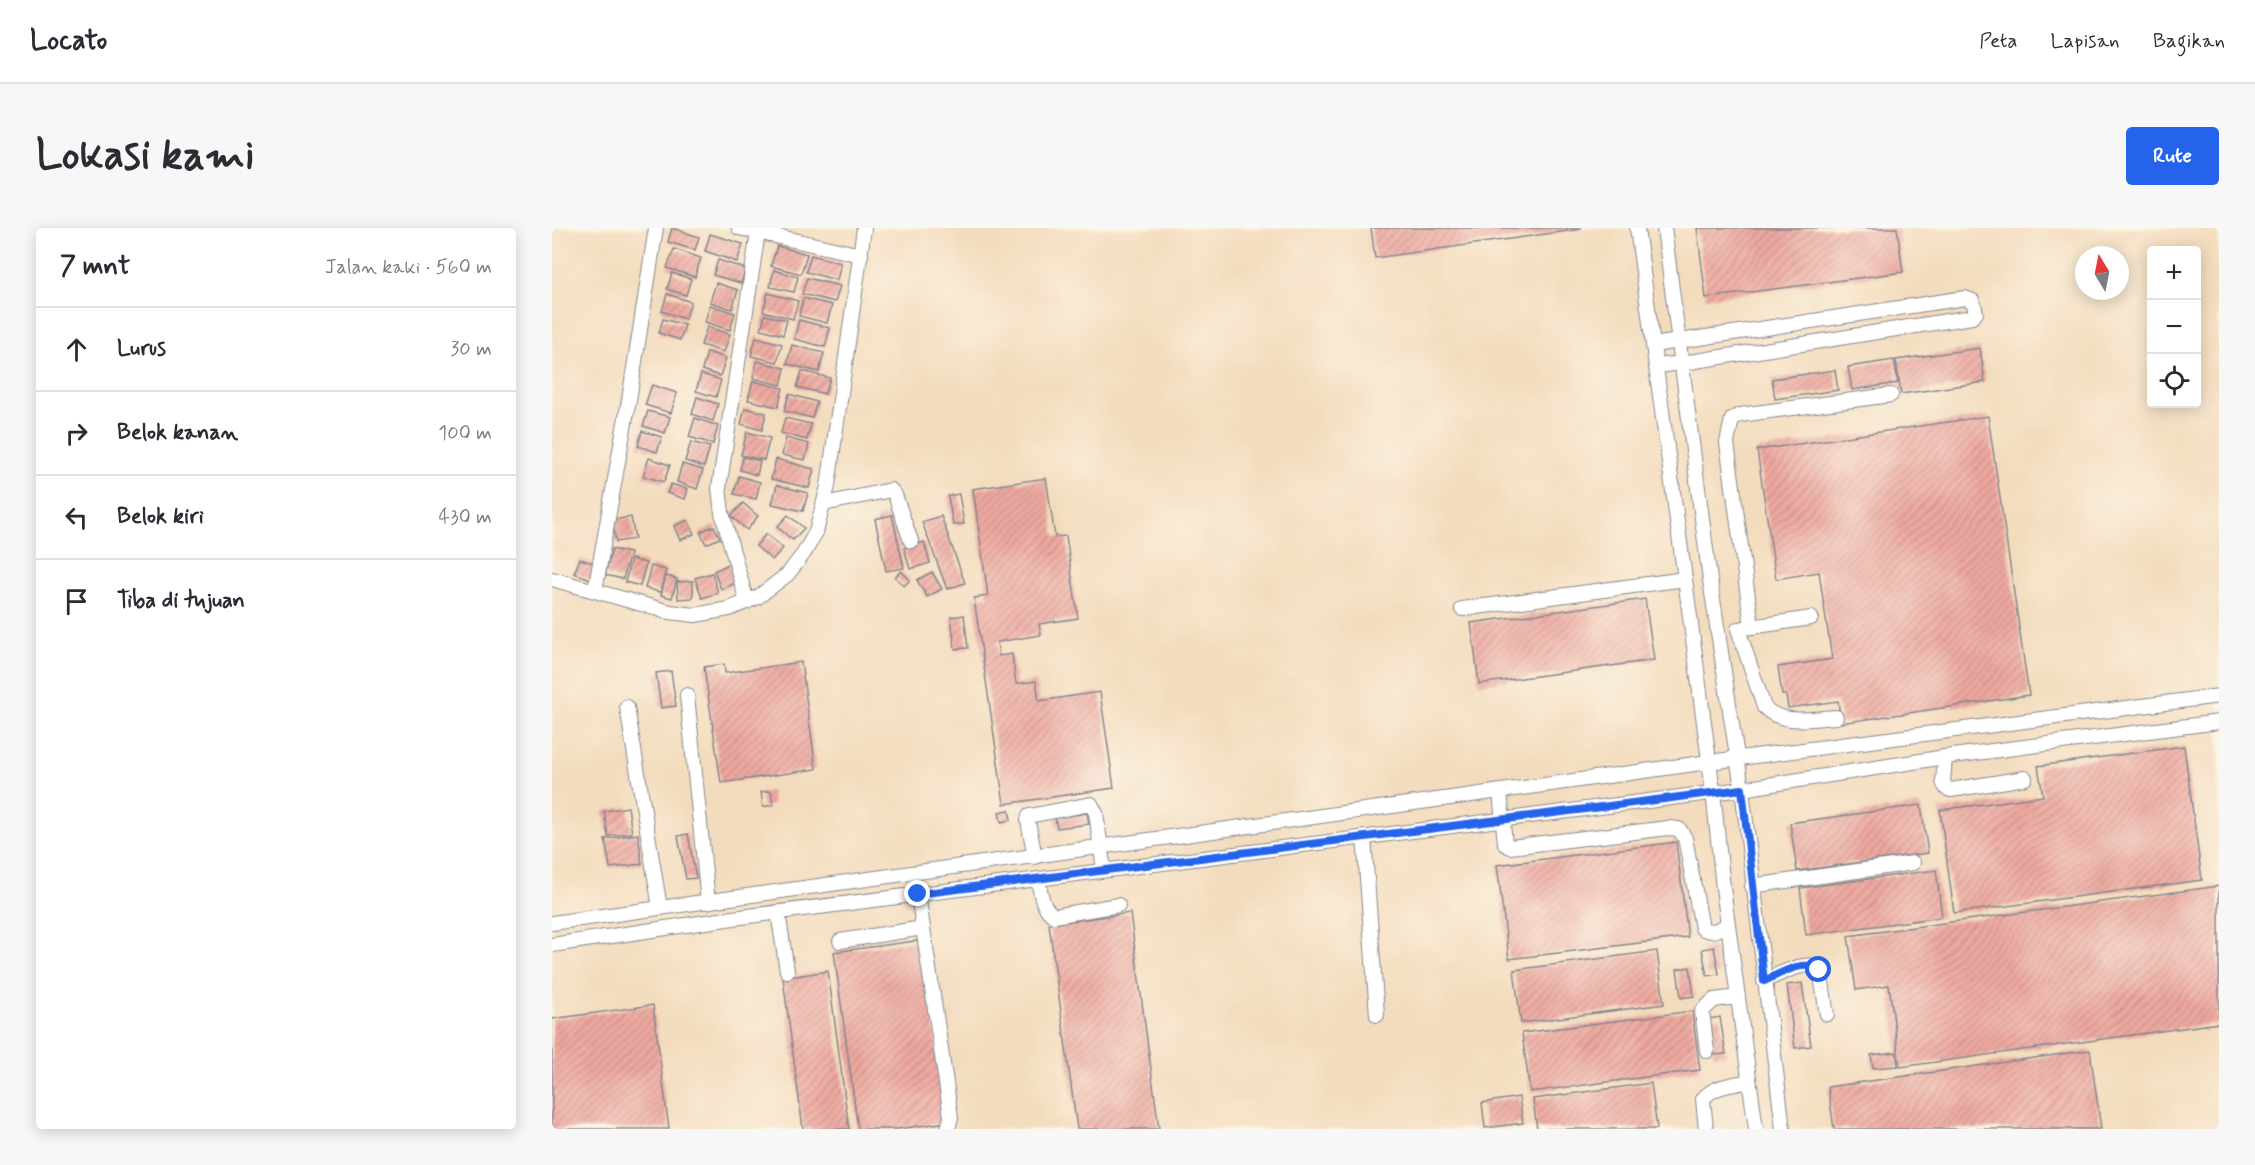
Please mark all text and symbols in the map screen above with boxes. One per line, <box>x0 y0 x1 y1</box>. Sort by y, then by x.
text: Locato <box>30 23 107 60</box>
text: Peta <box>1979 27 2018 55</box>
text: Lapisan <box>2051 27 2120 55</box>
text: Bagikan <box>2153 27 2225 55</box>
button: Rute <box>2126 127 2219 185</box>
text: Lokasi kami <box>36 129 255 184</box>
north arrow <box>2075 246 2129 300</box>
map controls <box>2147 246 2201 408</box>
button: + <box>2147 246 2201 300</box>
text: 7 mnt <box>60 250 130 284</box>
text: Jalan kaki · 560 m <box>325 254 492 281</box>
button: − <box>2147 300 2201 354</box>
icon: ahead <box>60 333 93 366</box>
text: Lurus <box>117 335 166 363</box>
text: 30 m <box>450 336 492 363</box>
button: locate <box>2147 354 2201 408</box>
icon: right <box>60 417 93 450</box>
text: Belok kanan <box>117 419 238 447</box>
text: 100 m <box>438 420 492 447</box>
icon: left <box>60 501 93 534</box>
text: Belok kiri <box>117 503 204 531</box>
text: 430 m <box>439 504 492 531</box>
icon: arrive <box>60 585 93 618</box>
text: Tiba di tujuan <box>117 587 245 615</box>
route end <box>904 880 930 906</box>
route start <box>1805 956 1831 982</box>

